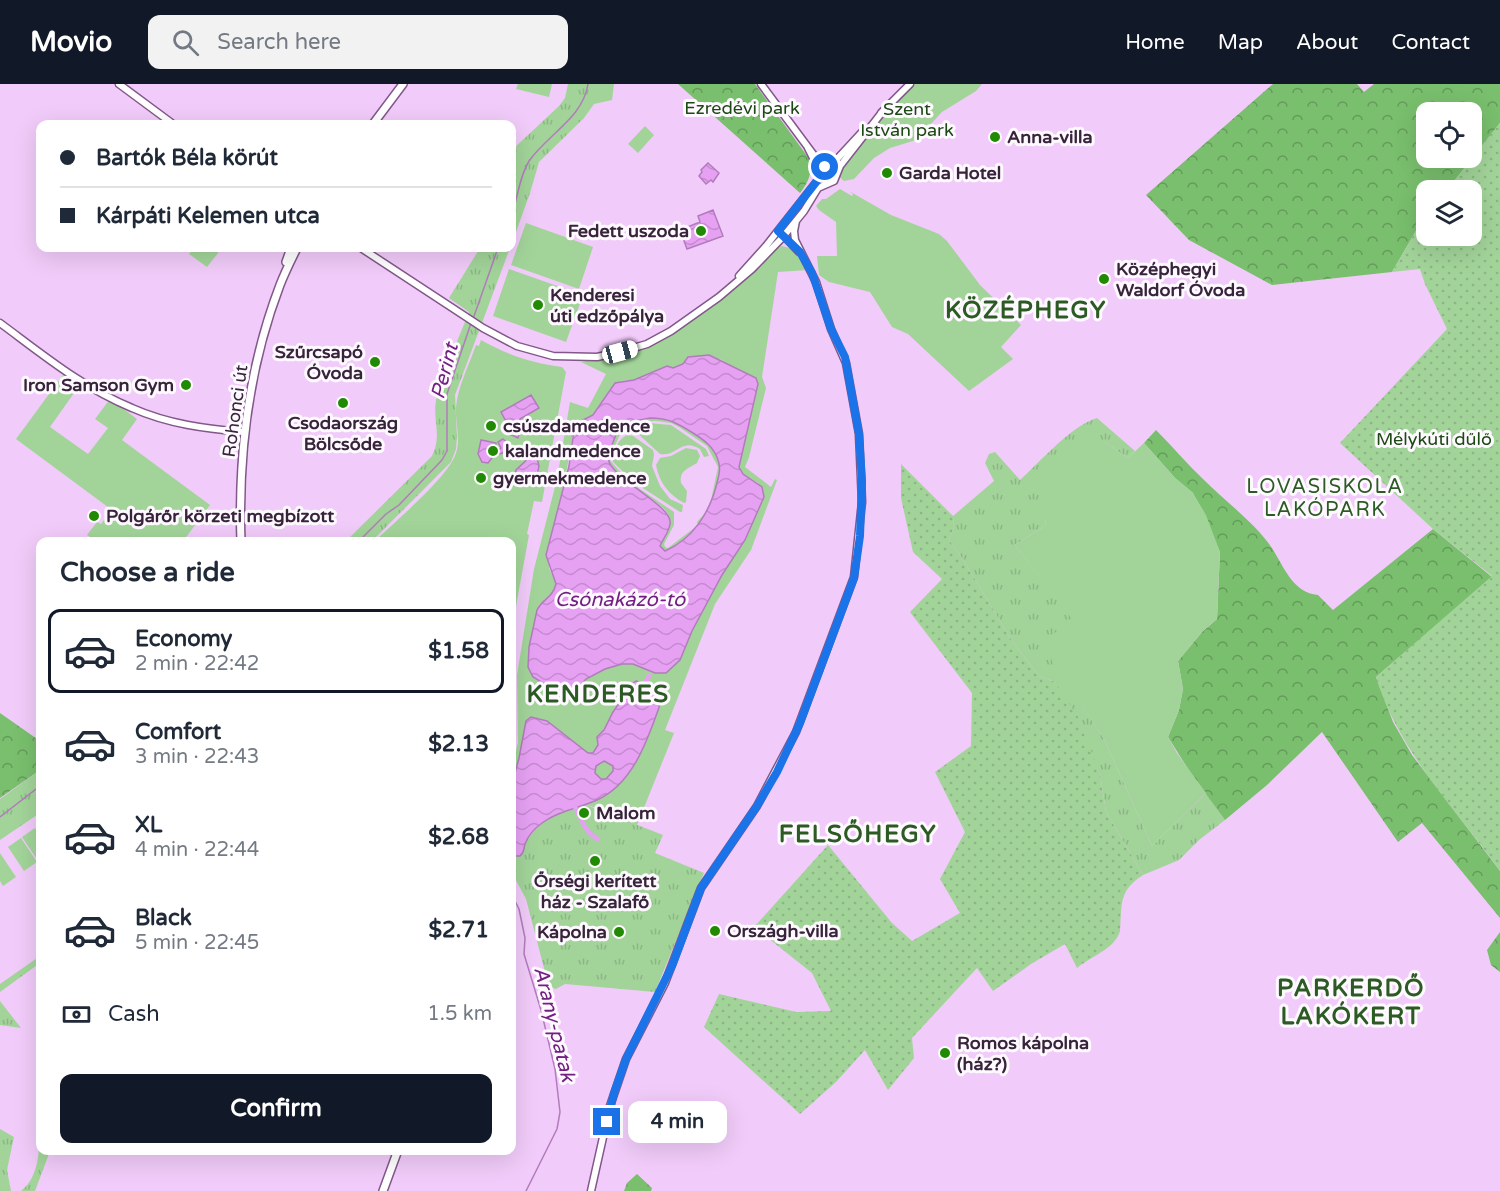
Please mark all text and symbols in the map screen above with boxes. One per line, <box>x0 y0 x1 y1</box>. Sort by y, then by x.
search box <box>148 15 568 69</box>
text: Movio <box>30 25 112 59</box>
icon: search <box>169 26 202 59</box>
text: Search here <box>217 29 341 55</box>
text: Home <box>1125 30 1185 55</box>
text: Map <box>1218 30 1263 55</box>
text: About <box>1296 30 1358 55</box>
text: Contact <box>1391 30 1470 55</box>
park label: Ezredévi park <box>684 97 800 119</box>
park label: Szent István park <box>860 98 954 141</box>
map controls <box>1416 102 1482 246</box>
button: locate <box>1416 102 1482 168</box>
place label: Anna-villa <box>1007 126 1093 148</box>
marker: Anna-villa <box>988 130 1002 144</box>
text: Bartók Béla körút <box>96 145 278 171</box>
route start <box>811 153 838 180</box>
place label: Garda Hotel <box>899 162 1001 184</box>
marker: Garda Hotel <box>880 166 894 180</box>
button: layers <box>1416 180 1482 246</box>
text: Kárpáti Kelemen utca <box>96 203 320 229</box>
place label: Fedett uszoda <box>568 220 689 242</box>
marker: Fedett uszoda <box>694 224 708 238</box>
place label: Középhegyi Waldorf Óvoda <box>1116 258 1245 301</box>
marker: Középhegyi Waldorf Óvoda <box>1097 272 1111 286</box>
place label: Kenderesi úti edzőpálya <box>550 284 664 327</box>
district label: KÖZÉPHEGY <box>945 295 1107 325</box>
marker: Kenderesi úti edzőpálya <box>531 298 545 312</box>
water label: Perint <box>426 338 465 402</box>
car <box>600 339 640 365</box>
place label: Szűrcsapó Óvoda <box>275 341 363 384</box>
marker: Szűrcsapó Óvoda <box>368 355 382 369</box>
street label: Rohonci út <box>218 363 252 459</box>
place label: Iron Samson Gym <box>23 374 174 396</box>
marker: Iron Samson Gym <box>179 378 193 392</box>
marker: Csodaország Bölcsőde <box>336 396 350 410</box>
place label: Csodaország Bölcsőde <box>288 412 398 455</box>
place label: csúszdamedence <box>503 415 650 437</box>
marker: csúszdamedence <box>484 419 498 433</box>
park label: Mélykúti dűlő <box>1376 428 1492 450</box>
place label: kalandmedence <box>505 440 641 462</box>
marker: kalandmedence <box>486 444 500 458</box>
place label: gyermekmedence <box>493 467 646 489</box>
marker: gyermekmedence <box>474 471 488 485</box>
district label: LOVASISKOLA LAKÓPARK <box>1246 475 1404 522</box>
place label: Polgárőr körzeti megbízott <box>106 505 334 527</box>
marker: Polgárőr körzeti megbízott <box>87 509 101 523</box>
text: Choose a ride <box>60 556 235 589</box>
water label: Csónakázó-tó <box>555 588 686 612</box>
icon: car <box>63 624 117 678</box>
text: Economy <box>135 626 232 652</box>
text: $1.58 <box>428 638 489 664</box>
text: 2 min · 22:42 <box>135 652 259 676</box>
district label: KENDERES <box>526 680 670 709</box>
icon: car <box>63 717 117 771</box>
text: Comfort <box>135 719 221 745</box>
text: $2.13 <box>428 731 489 757</box>
text: 3 min · 22:43 <box>135 745 259 769</box>
place label: Malom <box>596 802 655 824</box>
marker: Malom <box>577 806 591 820</box>
icon: car <box>63 810 117 864</box>
text: XL <box>135 812 162 838</box>
district label: FELSŐHEGY <box>779 819 937 849</box>
text: $2.68 <box>428 824 489 850</box>
text: 4 min · 22:44 <box>135 838 259 862</box>
marker: Őrségi kerített ház - Szalafő <box>588 854 602 868</box>
place label: Őrségi kerített ház - Szalafő <box>534 870 656 913</box>
icon: car <box>63 903 117 957</box>
text: Black <box>135 905 192 931</box>
text: $2.71 <box>428 917 489 943</box>
place label: Országh-villa <box>727 920 839 942</box>
place label: Kápolna <box>537 921 607 943</box>
marker: Országh-villa <box>708 924 722 938</box>
marker: Kápolna <box>612 925 626 939</box>
text: 5 min · 22:45 <box>135 931 259 955</box>
water label: Arany-patak <box>528 964 580 1086</box>
district label: PARKERDŐ LAKÓKERT <box>1277 973 1425 1031</box>
icon: cash <box>60 998 93 1031</box>
text: Cash <box>108 1001 160 1027</box>
text: 1.5 km <box>427 1002 492 1026</box>
place label: Romos kápolna (ház?) <box>957 1032 1089 1075</box>
marker: Romos kápolna (ház?) <box>938 1046 952 1060</box>
button: Confirm <box>60 1074 492 1143</box>
callout: 4 min <box>628 1101 727 1143</box>
route end <box>593 1108 620 1135</box>
text: 4 min <box>651 1110 704 1134</box>

